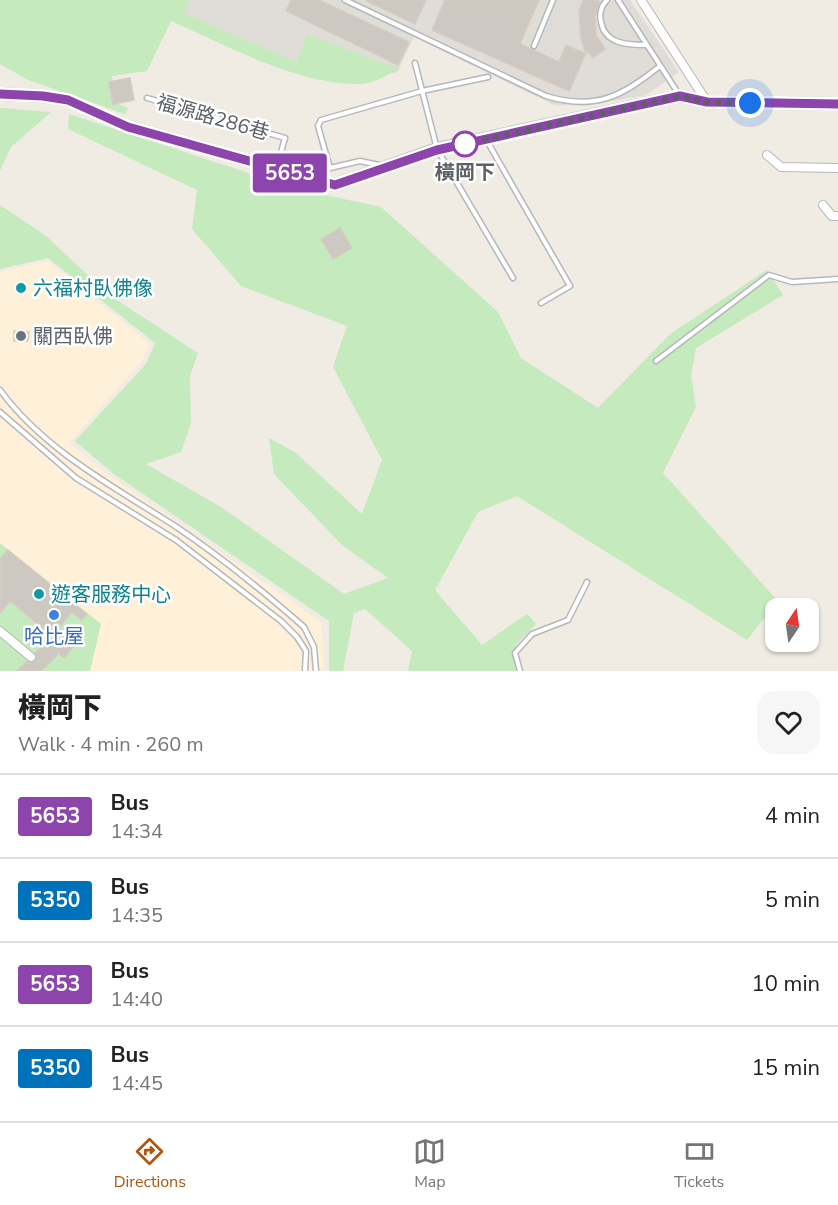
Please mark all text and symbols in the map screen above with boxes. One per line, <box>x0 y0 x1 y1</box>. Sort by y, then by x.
your location <box>735 88 765 118</box>
street label: 福源路286巷 <box>153 89 272 146</box>
marker: 橫岡下 <box>452 131 478 157</box>
line badge: 5653 <box>248 154 332 192</box>
text: 5653 <box>265 159 315 187</box>
place label: 橫岡下 <box>435 159 495 186</box>
place label: 六福村臥佛像 <box>33 275 153 302</box>
marker: 六福村臥佛像 <box>14 281 28 295</box>
place label: 關西臥佛 <box>33 323 113 350</box>
marker: 關西臥佛 <box>14 329 28 343</box>
place label: 遊客服務中心 <box>51 581 171 608</box>
marker: 遊客服務中心 <box>32 587 46 601</box>
north arrow <box>765 598 819 652</box>
map controls <box>765 598 819 652</box>
marker: 哈比屋 <box>47 608 61 622</box>
place label: 哈比屋 <box>24 623 84 650</box>
text: 橫岡下 <box>18 689 102 727</box>
button: heart <box>757 691 820 754</box>
text: Walk · 4 min · 260 m <box>18 731 204 758</box>
text: Bus <box>110 788 149 818</box>
text: 4 min <box>765 801 820 831</box>
text: 5653 <box>30 802 80 830</box>
text: 14:34 <box>110 818 163 845</box>
text: Bus <box>110 872 149 902</box>
text: 5 min <box>765 885 820 915</box>
text: 5350 <box>30 886 80 914</box>
text: 14:35 <box>110 902 163 929</box>
text: Bus <box>110 956 149 986</box>
text: 10 min <box>752 969 820 999</box>
text: 5653 <box>30 970 80 998</box>
text: 14:40 <box>110 986 163 1013</box>
text: Bus <box>110 1040 149 1070</box>
text: 15 min <box>752 1053 820 1083</box>
text: 5350 <box>30 1054 80 1082</box>
text: 14:45 <box>110 1070 163 1097</box>
tab: Directions <box>114 1135 186 1193</box>
tab: Map <box>413 1135 446 1193</box>
tab: Tickets <box>674 1135 724 1193</box>

